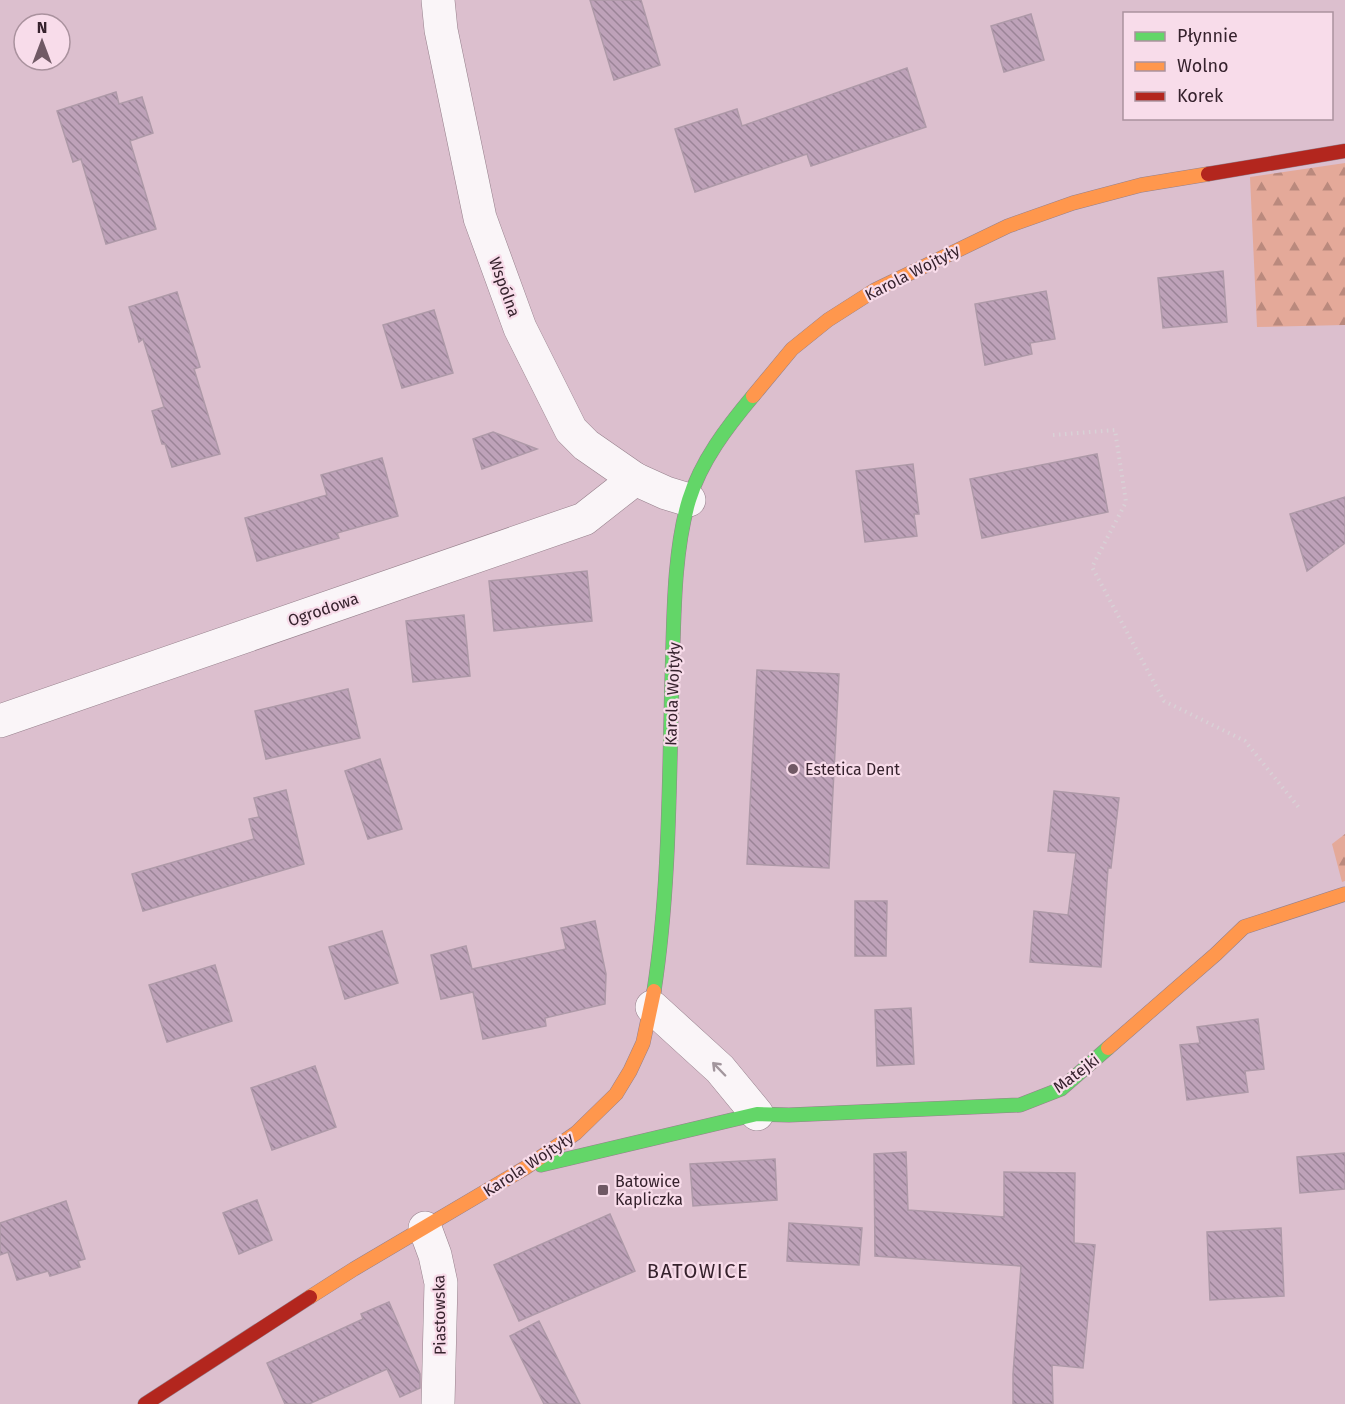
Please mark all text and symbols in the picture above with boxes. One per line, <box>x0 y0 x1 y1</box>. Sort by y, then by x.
north arrow <box>12 12 72 72</box>
legend <box>1123 12 1333 120</box>
text: N <box>37 18 47 37</box>
text: Płynnie <box>1177 25 1238 47</box>
text: Wolno <box>1177 55 1229 77</box>
text: Korek <box>1177 85 1224 107</box>
street label: Karola Wojtyły <box>862 240 963 304</box>
street label: Wspólna <box>485 255 524 320</box>
street label: Ogrodowa <box>285 589 361 630</box>
street label: Karola Wojtyły <box>661 642 684 746</box>
place label: Estetica Dent <box>805 760 900 779</box>
marker: Estetica Dent <box>786 762 800 776</box>
street label: Matejki <box>1050 1050 1103 1097</box>
one-way arrow <box>712 1062 727 1077</box>
street label: Karola Wojtyły <box>480 1128 577 1201</box>
place label: Batowice Kapliczka <box>615 1172 683 1209</box>
marker: Batowice Kapliczka <box>596 1183 610 1197</box>
district label: BATOWICE <box>647 1259 749 1283</box>
street label: Piastowska <box>429 1275 450 1355</box>

